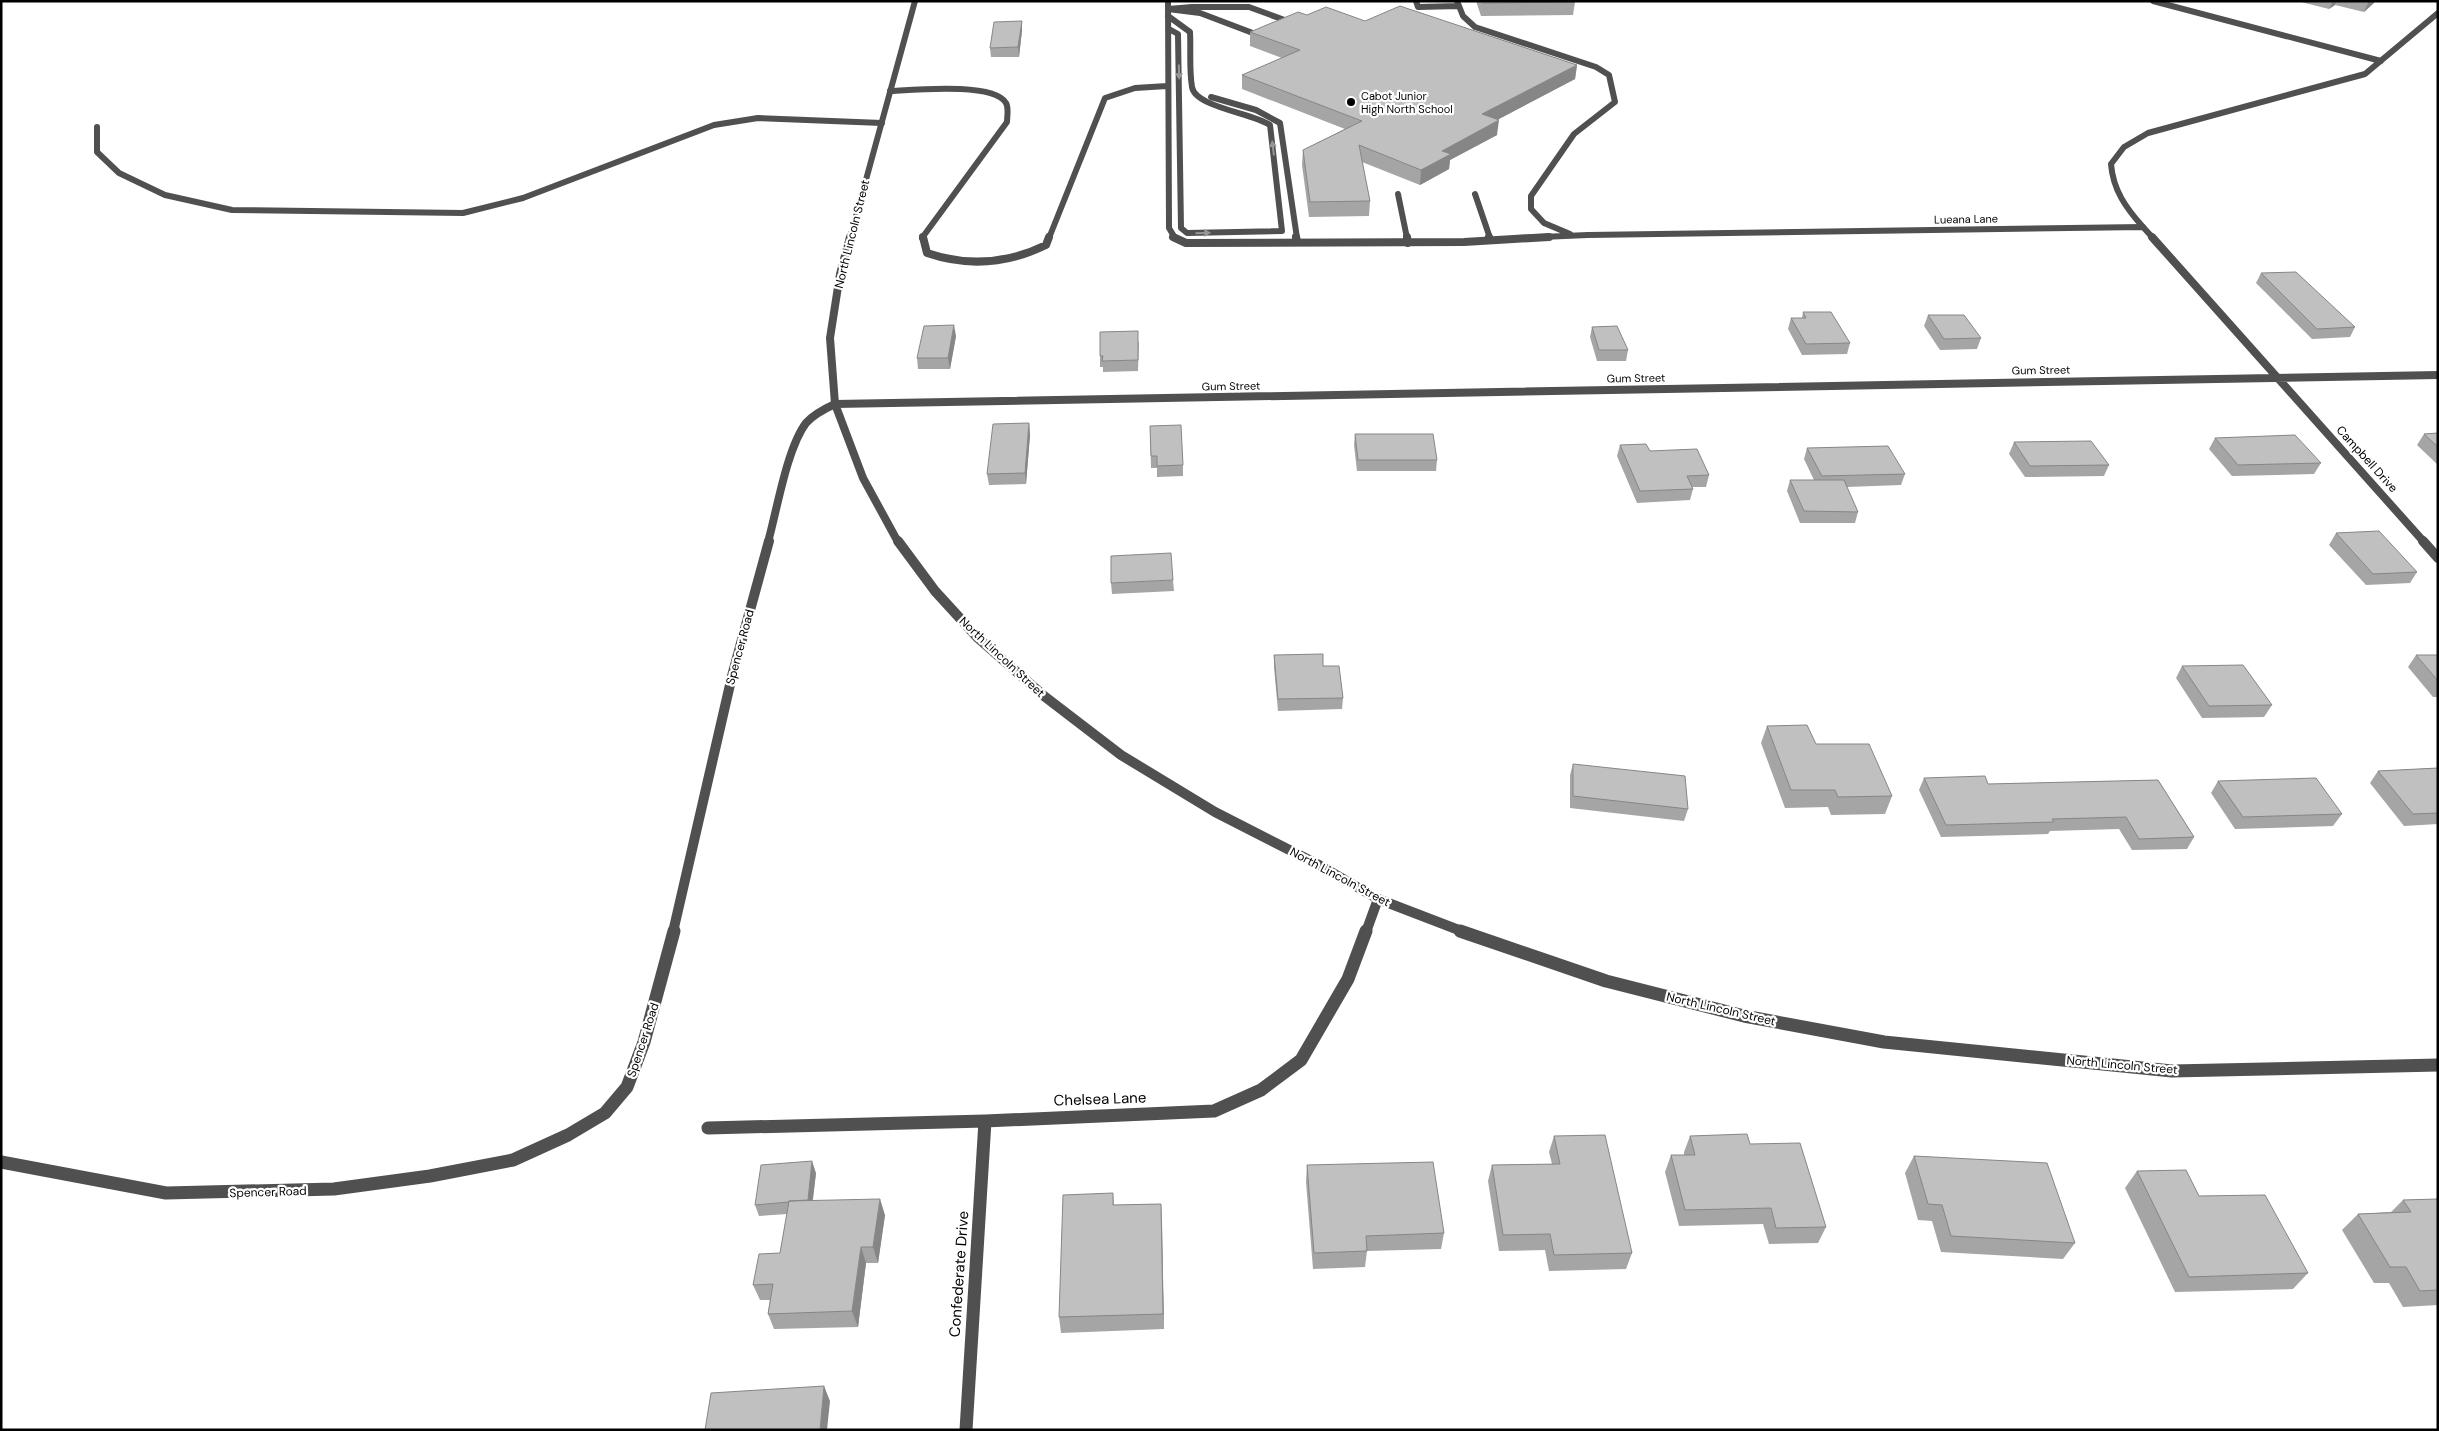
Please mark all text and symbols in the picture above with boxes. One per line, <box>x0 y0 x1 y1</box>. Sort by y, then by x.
one-way arrow <box>1175 64 1183 80</box>
place label: Cabot Junior High North School <box>1361 89 1453 116</box>
marker: Cabot Junior High North School <box>1345 96 1357 108</box>
one-way arrow <box>1269 140 1277 156</box>
street label: North Lincoln Street <box>831 178 873 290</box>
street label: Lueana Lane <box>1934 211 1998 227</box>
one-way arrow <box>1196 228 1212 236</box>
street label: Gum Street <box>2012 362 2070 378</box>
street label: Gum Street <box>1607 370 1665 386</box>
street label: Gum Street <box>1202 378 1260 394</box>
street label: Campbell Drive <box>2333 422 2401 496</box>
street label: Spencer Road <box>722 608 758 686</box>
street label: North Lincoln Street <box>956 613 1048 701</box>
street label: North Lincoln Street <box>1287 844 1393 910</box>
street label: North Lincoln Street <box>1665 989 1777 1029</box>
street label: Spencer Road <box>623 1001 663 1079</box>
street label: North Lincoln Street <box>2066 1052 2179 1078</box>
street label: Chelsea Lane <box>1053 1087 1147 1111</box>
street label: Spencer Road <box>229 1183 307 1201</box>
street label: Confederate Drive <box>945 1210 973 1338</box>

